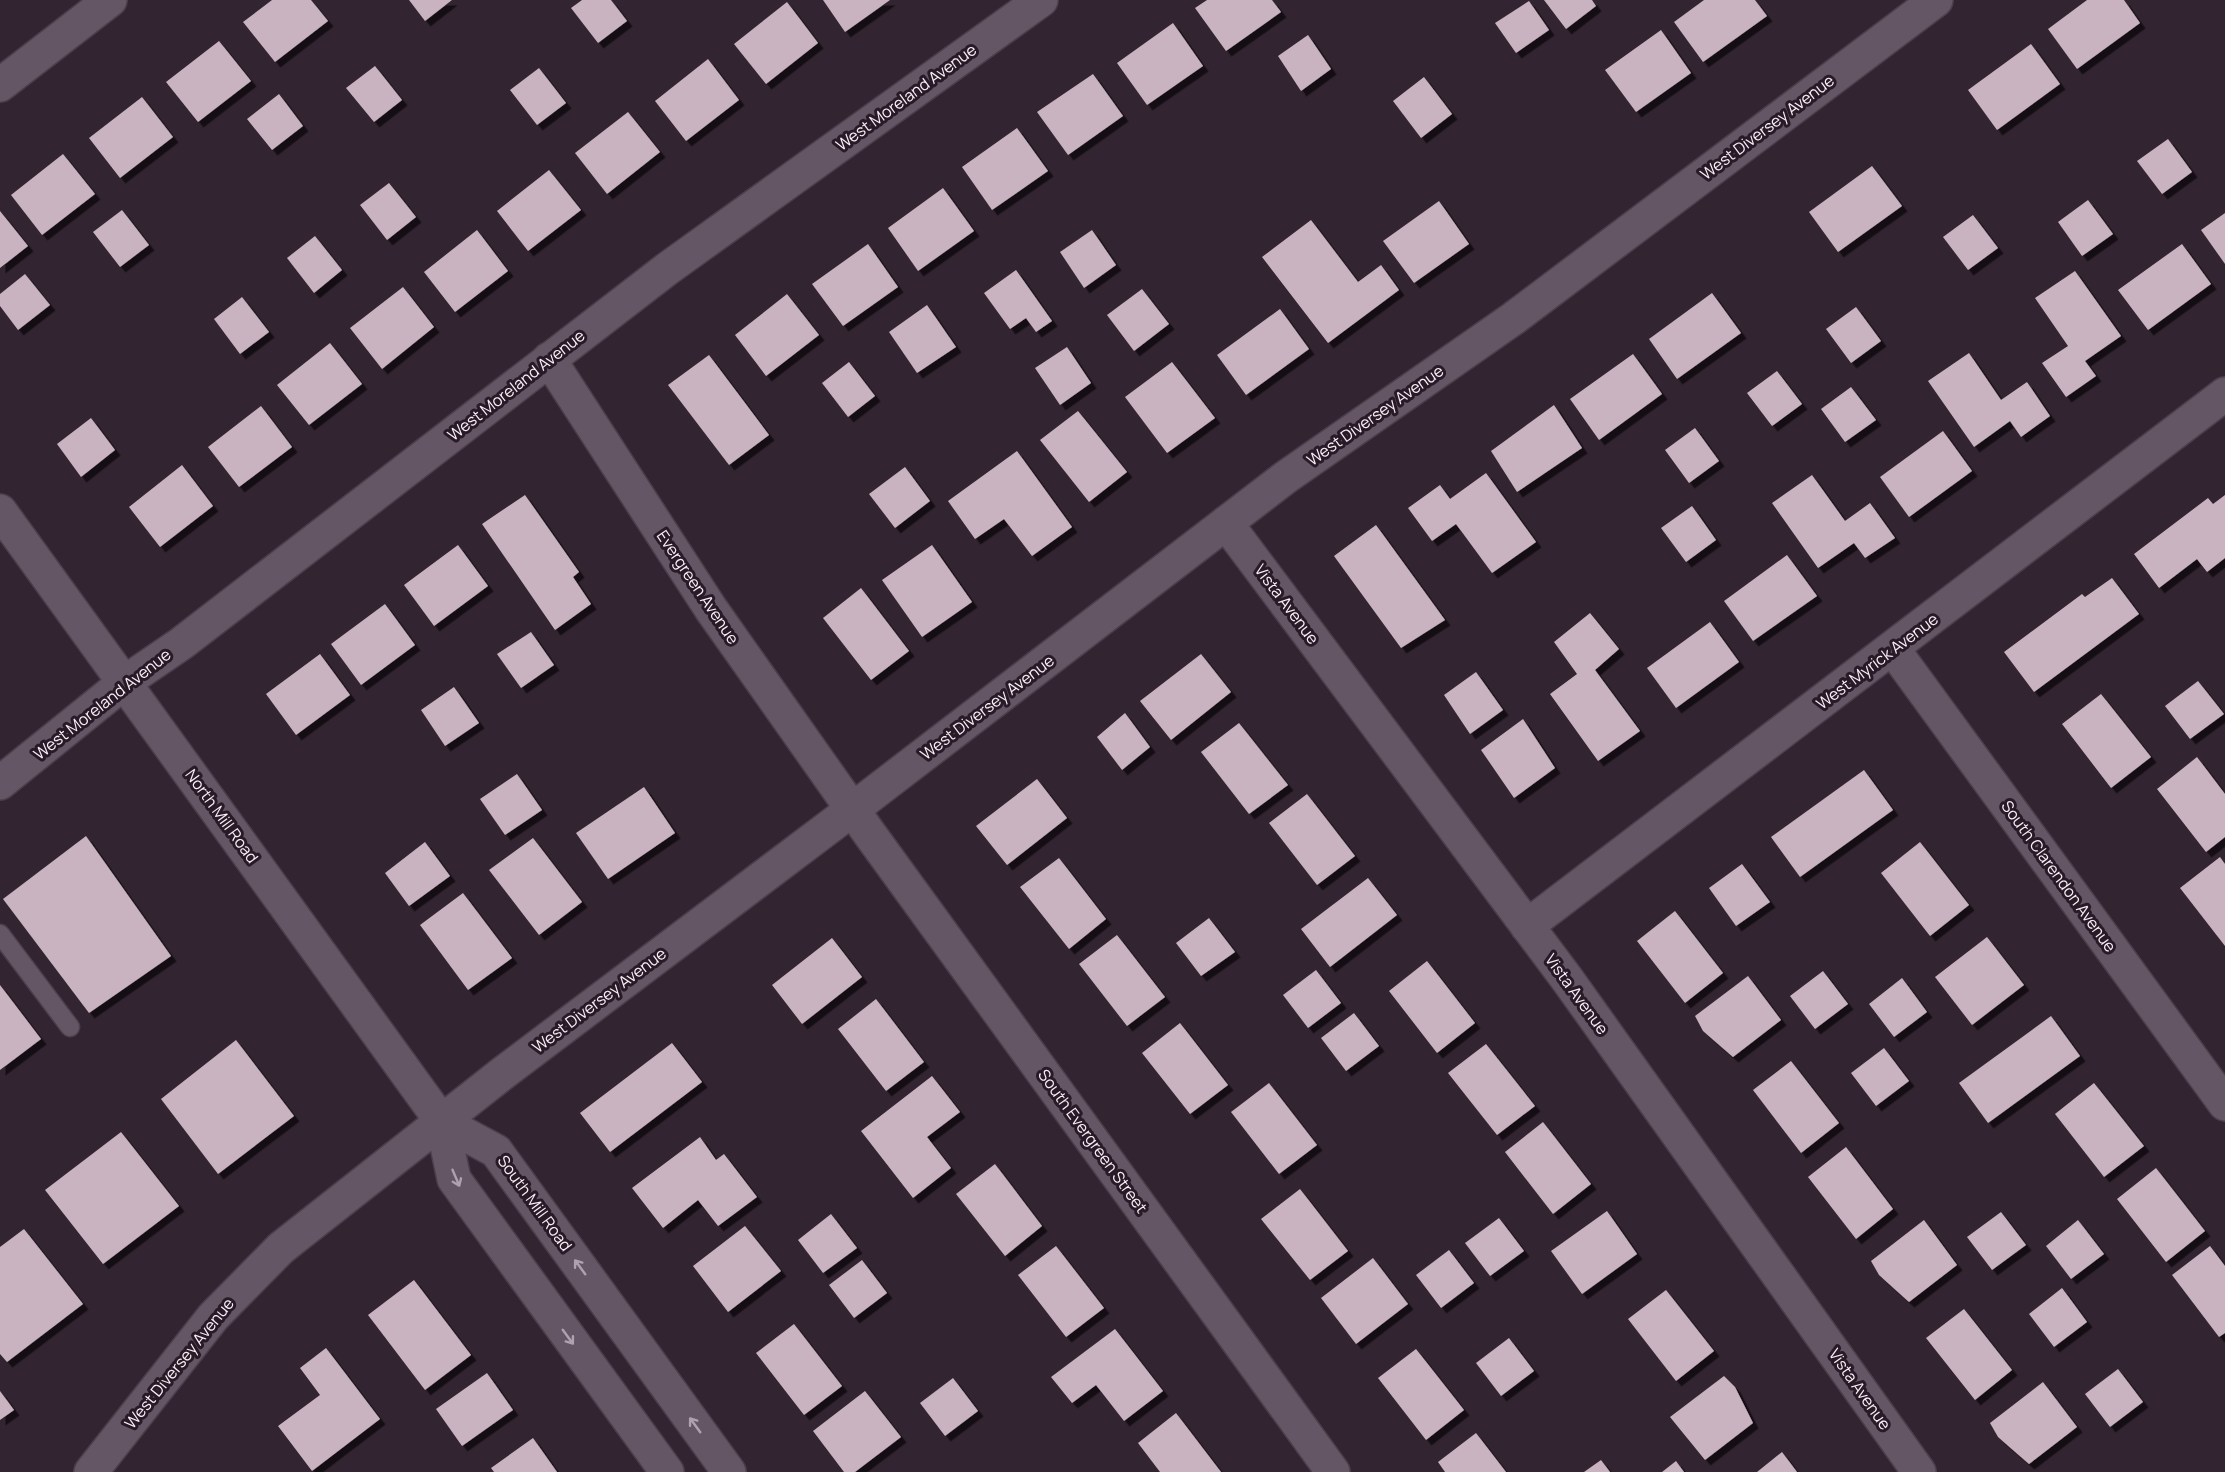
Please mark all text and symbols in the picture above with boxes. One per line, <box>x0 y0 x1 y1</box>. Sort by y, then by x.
street label: West Moreland Avenue <box>831 38 981 156</box>
street label: West Diversey Avenue <box>1696 69 1838 185</box>
street label: West Moreland Avenue <box>443 324 589 446</box>
street label: West Diversey Avenue <box>1302 359 1448 471</box>
street label: Evergreen Avenue <box>652 526 744 648</box>
street label: Vista Avenue <box>1250 560 1324 648</box>
street label: West Myrick Avenue <box>1811 608 1943 714</box>
street label: West Moreland Avenue <box>29 643 175 765</box>
street label: West Diversey Avenue <box>916 649 1058 765</box>
street label: North Mill Road <box>180 765 264 867</box>
street label: South Clarendon Avenue <box>1996 796 2122 956</box>
street label: West Diversey Avenue <box>528 942 670 1058</box>
street label: Vista Avenue <box>1540 949 1614 1039</box>
street label: South Evergreen Street <box>1033 1065 1153 1217</box>
street label: South Mill Road <box>493 1151 577 1255</box>
one-way arrow <box>451 1169 462 1187</box>
one-way arrow <box>574 1259 587 1275</box>
street label: West Diversey Avenue <box>119 1293 239 1433</box>
one-way arrow <box>562 1328 574 1344</box>
street label: Vista Avenue <box>1824 1344 1896 1434</box>
one-way arrow <box>689 1417 701 1433</box>

